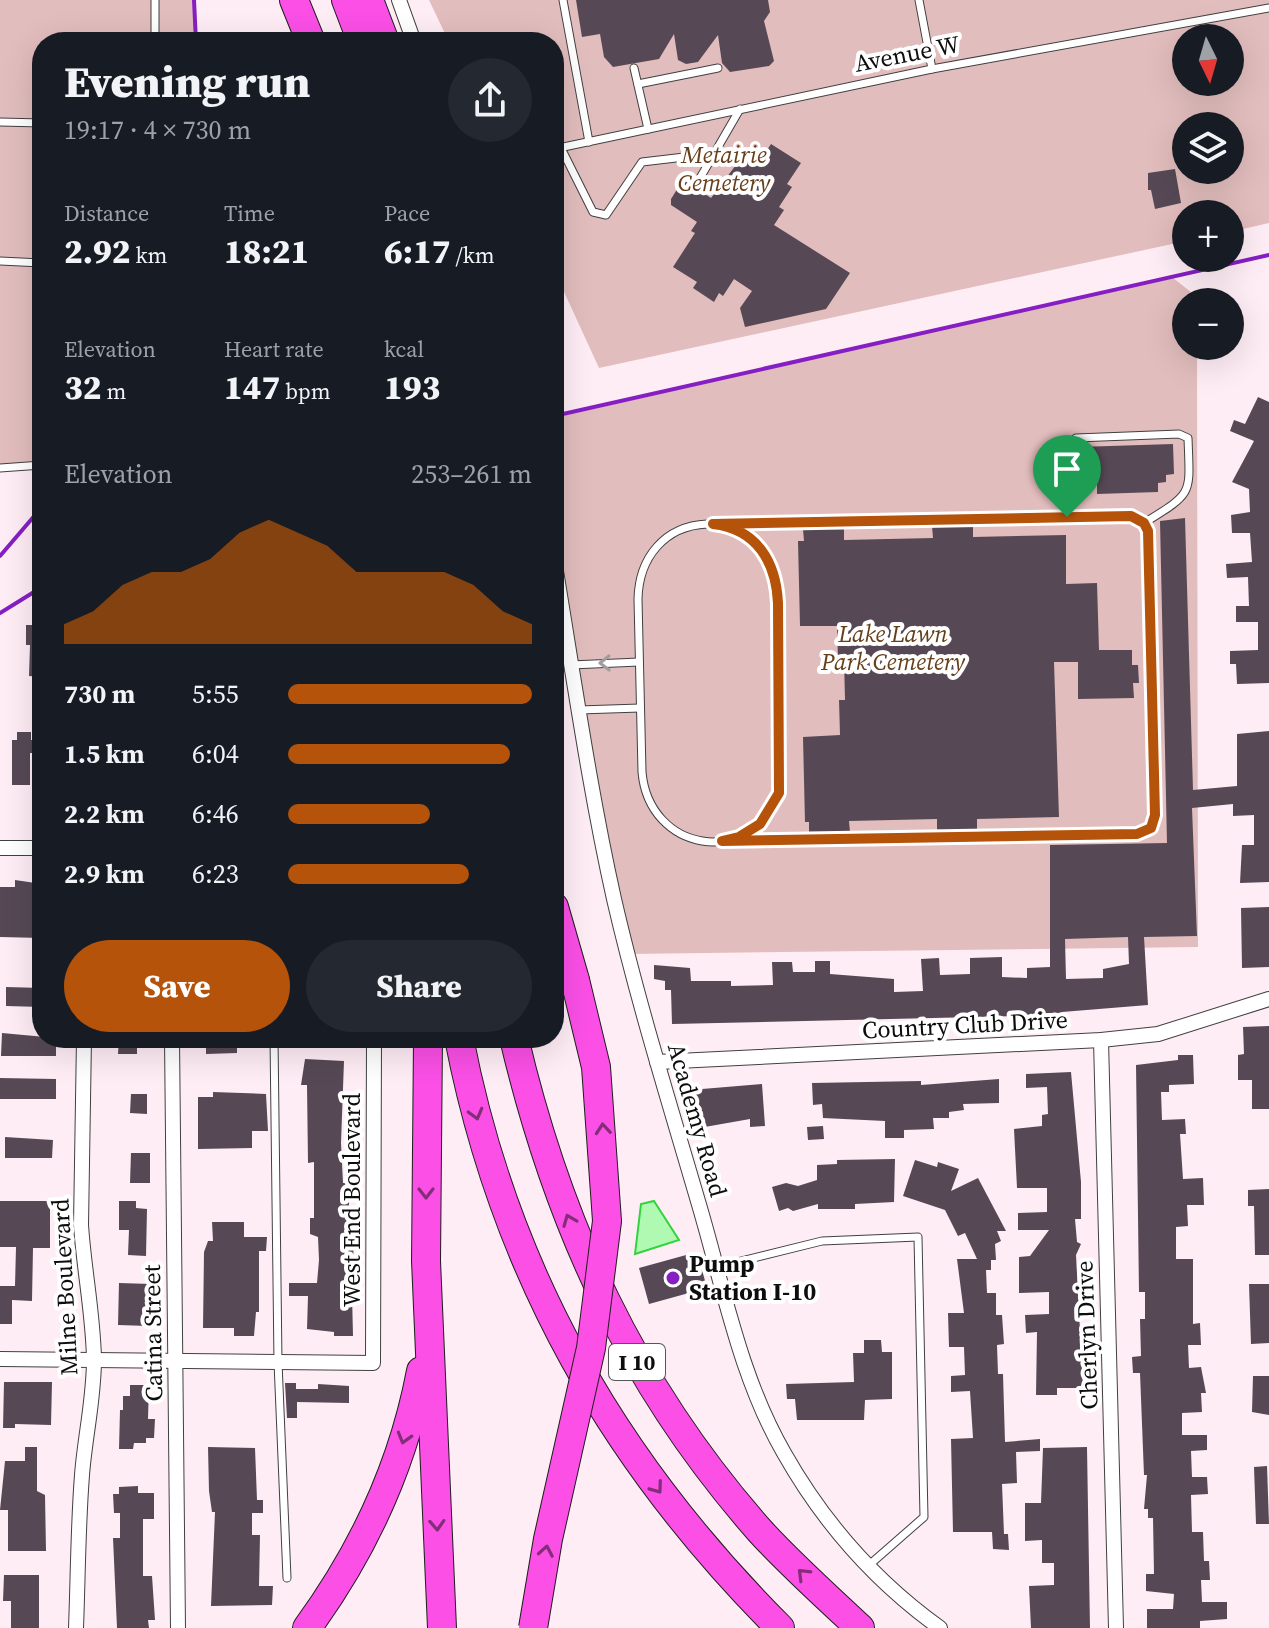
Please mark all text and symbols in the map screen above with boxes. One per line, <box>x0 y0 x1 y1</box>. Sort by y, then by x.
north arrow <box>1172 24 1244 96</box>
map controls <box>1172 24 1244 360</box>
street label: Avenue W <box>851 27 962 80</box>
text: Evening run <box>64 51 310 112</box>
button: share <box>448 58 532 142</box>
text: 19:17 · 4 × 730 m <box>64 112 251 148</box>
button: layers <box>1172 112 1244 184</box>
park label: Metairie Cemetery <box>678 138 771 199</box>
text: Distance <box>64 198 149 228</box>
text: Time <box>224 198 275 228</box>
text: Pace <box>384 198 430 228</box>
button: + <box>1172 200 1244 272</box>
text: 2.92 <box>64 228 130 274</box>
text: 18:21 <box>224 228 309 274</box>
text: 6:17 <box>384 228 450 274</box>
text: km <box>130 240 167 270</box>
text: /km <box>450 240 495 270</box>
button: − <box>1172 288 1244 360</box>
text: Elevation <box>64 334 156 364</box>
text: Heart rate <box>224 334 324 364</box>
text: kcal <box>384 334 424 364</box>
text: 32 <box>64 364 101 410</box>
text: 147 <box>224 364 280 410</box>
text: 193 <box>384 364 440 410</box>
text: m <box>101 376 126 406</box>
text: bpm <box>280 376 330 406</box>
pin <box>1033 435 1101 517</box>
icon: arrive <box>1045 447 1089 491</box>
text: Elevation <box>64 456 173 492</box>
text: 253–261 m <box>411 456 532 492</box>
park label: Lake Lawn Park Cemetery <box>820 617 966 678</box>
one-way arrow <box>598 654 611 672</box>
text: 730 m <box>64 676 135 712</box>
text: 5:55 <box>192 676 239 712</box>
text: 1.5 km <box>64 736 145 772</box>
text: 6:04 <box>192 736 239 772</box>
text: 2.2 km <box>64 796 145 832</box>
text: 6:46 <box>192 796 239 832</box>
text: 2.9 km <box>64 856 145 892</box>
text: 6:23 <box>192 856 239 892</box>
button: Save <box>64 940 290 1032</box>
button: Share <box>306 940 532 1032</box>
street label: Country Club Drive <box>861 1003 1069 1046</box>
street label: Academy Road <box>660 1039 735 1201</box>
street label: West End Boulevard <box>335 1093 368 1307</box>
one-way arrow <box>466 1107 483 1121</box>
one-way arrow <box>594 1122 611 1135</box>
one-way arrow <box>417 1187 435 1200</box>
street label: Milne Boulevard <box>43 1197 86 1376</box>
one-way arrow <box>562 1214 578 1228</box>
place label: Pump Station I-10 <box>689 1247 816 1308</box>
street label: Cherlyn Drive <box>1067 1260 1106 1410</box>
street label: Catina Street <box>135 1264 170 1402</box>
marker: Pump Station I-10 <box>664 1269 682 1287</box>
road number: I 10 <box>609 1344 665 1380</box>
one-way arrow <box>397 1431 413 1444</box>
one-way arrow <box>647 1480 661 1494</box>
one-way arrow <box>429 1519 446 1532</box>
one-way arrow <box>537 1544 554 1558</box>
one-way arrow <box>798 1569 812 1584</box>

